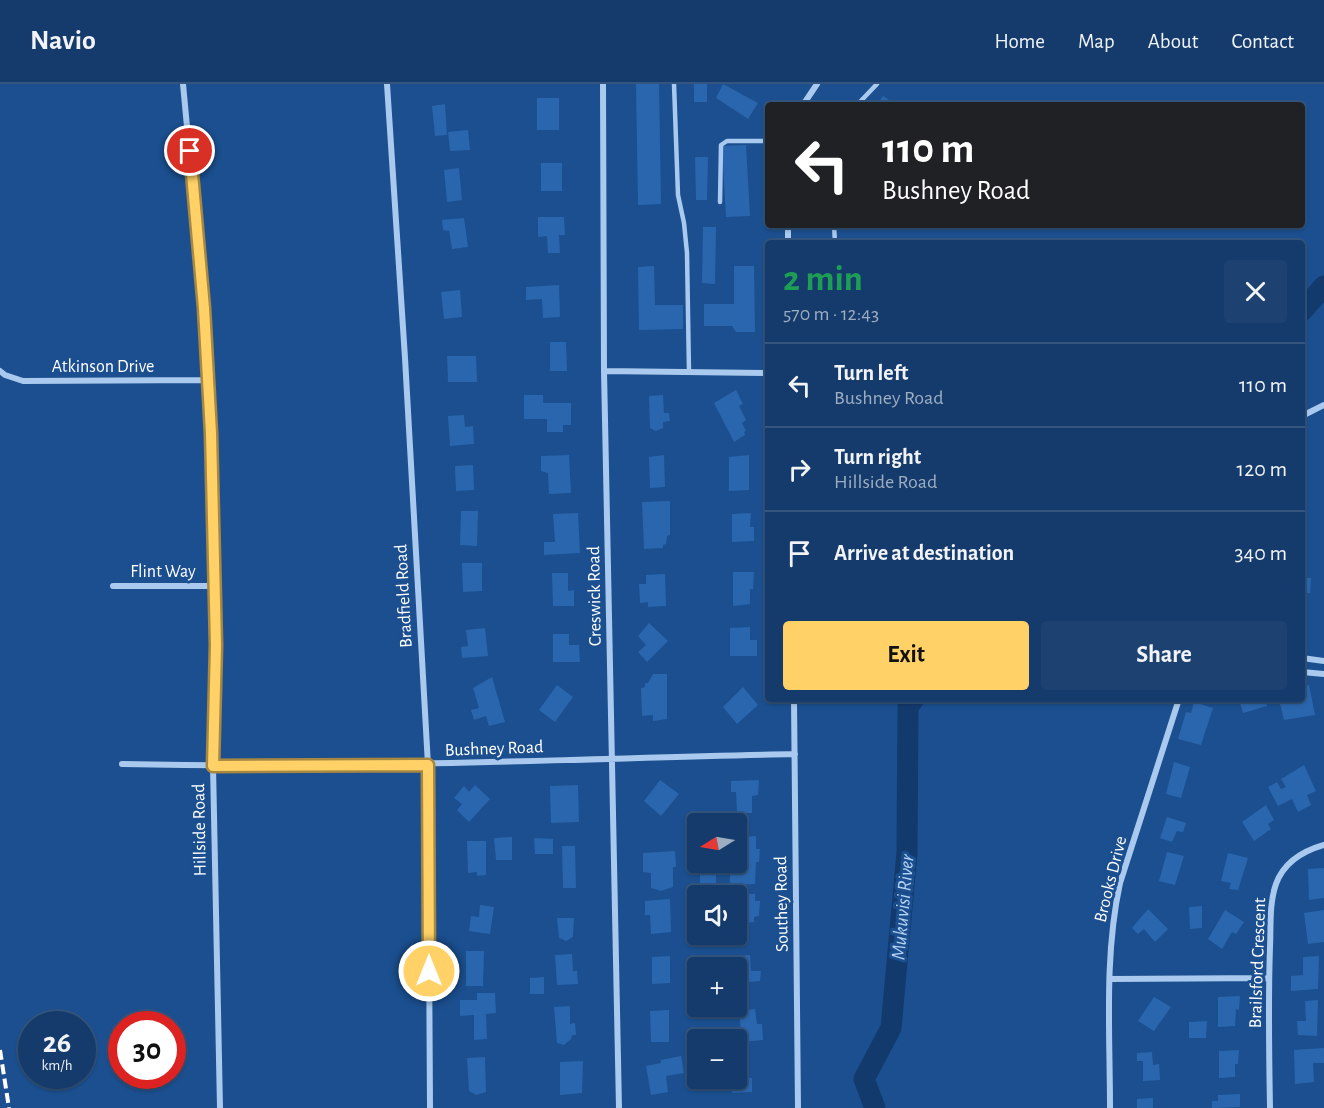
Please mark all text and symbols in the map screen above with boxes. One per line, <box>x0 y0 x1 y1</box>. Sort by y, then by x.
text: Navio <box>30 27 96 55</box>
text: Home <box>994 31 1045 52</box>
text: Map <box>1078 31 1115 52</box>
text: About <box>1148 31 1198 52</box>
text: Contact <box>1231 31 1294 52</box>
pin <box>164 125 215 176</box>
icon: left <box>783 126 861 204</box>
text: 110 m <box>882 128 974 170</box>
icon: arrive <box>173 134 206 167</box>
text: Bushney Road <box>882 177 1030 204</box>
button: close <box>1224 260 1287 323</box>
text: 2 min <box>783 261 863 297</box>
text: 570 m · 12:43 <box>783 304 879 324</box>
street label: Atkinson Drive <box>52 358 154 376</box>
text: Turn left <box>834 362 908 384</box>
icon: left <box>783 369 816 402</box>
text: 110 m <box>1239 374 1287 396</box>
text: Bushney Road <box>834 388 944 408</box>
text: Turn right <box>834 446 921 468</box>
icon: right <box>783 453 816 486</box>
text: 120 m <box>1237 458 1287 480</box>
text: Hillside Road <box>834 472 937 492</box>
icon: arrive <box>783 537 816 570</box>
text: Arrive at destination <box>834 542 1014 564</box>
text: 340 m <box>1235 542 1287 564</box>
street label: Bradfield Road <box>392 544 416 648</box>
street label: Creswick Road <box>585 546 605 646</box>
street label: Flint Way <box>130 563 196 581</box>
button: Exit <box>783 621 1029 690</box>
button: Share <box>1041 621 1287 690</box>
street label: Bushney Road <box>444 738 544 760</box>
street label: Hillside Road <box>190 783 210 877</box>
north arrow <box>687 813 747 873</box>
map controls <box>687 813 747 1089</box>
street label: Brooks Drive <box>1092 834 1130 924</box>
water label: Mukuvisi River <box>888 853 918 961</box>
street label: Southey Road <box>772 856 792 952</box>
button: sound <box>687 885 747 945</box>
street label: Brailsford Crescent <box>1247 897 1269 1029</box>
position arrow <box>397 939 461 1003</box>
button: + <box>687 957 747 1017</box>
speed limit sign: 30 <box>108 1011 186 1089</box>
text: 26 <box>43 1028 71 1058</box>
button: − <box>687 1029 747 1089</box>
text: km/h <box>42 1058 72 1073</box>

